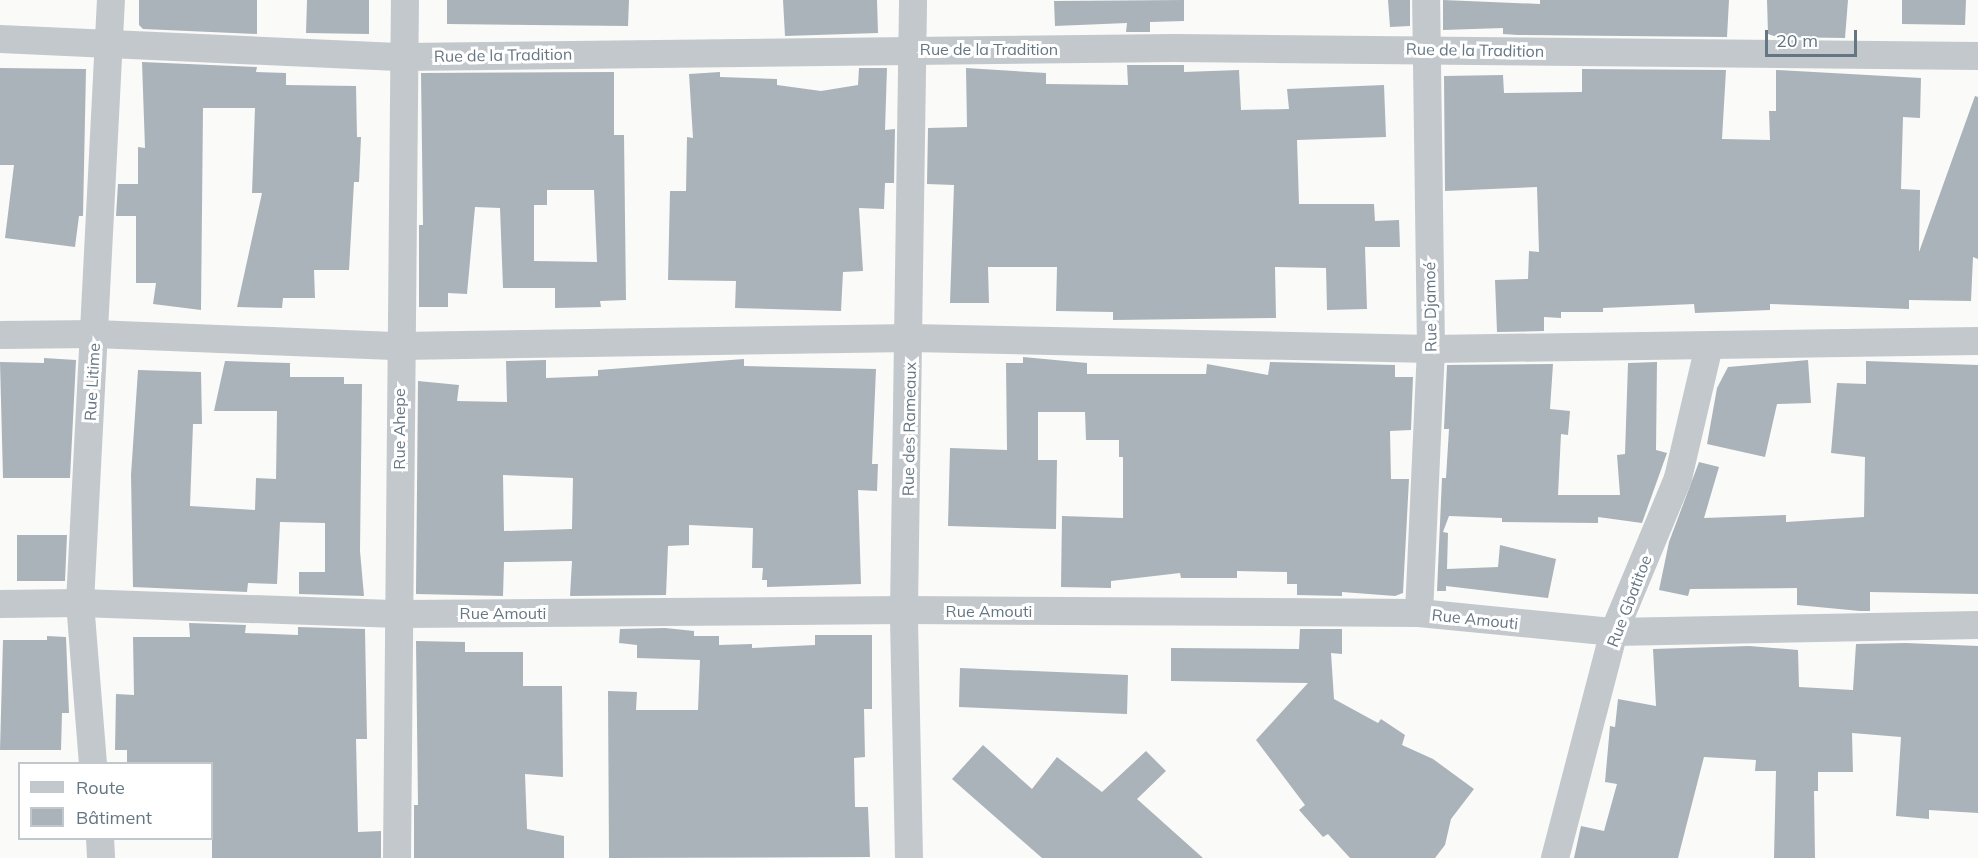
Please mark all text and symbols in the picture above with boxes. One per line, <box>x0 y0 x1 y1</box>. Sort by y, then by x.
scale bar <box>1768 18 1860 56</box>
text: 20 m <box>1776 29 1818 52</box>
street label: Rue de la Tradition <box>920 39 1058 59</box>
street label: Rue de la Tradition <box>1406 39 1544 61</box>
street label: Rue de la Tradition <box>434 44 572 66</box>
street label: Rue Djamoé <box>1420 262 1440 352</box>
street label: Rue Litime <box>80 343 104 421</box>
street label: Rue des Rameaux <box>898 362 920 496</box>
street label: Rue Ahepe <box>389 388 409 470</box>
street label: Rue Gbatitoe <box>1603 552 1655 650</box>
street label: Rue Amouti <box>946 601 1032 621</box>
street label: Rue Amouti <box>460 603 546 623</box>
street label: Rue Amouti <box>1431 605 1519 633</box>
legend <box>18 762 213 840</box>
text: Route <box>76 776 125 799</box>
text: Bâtiment <box>76 806 152 829</box>

